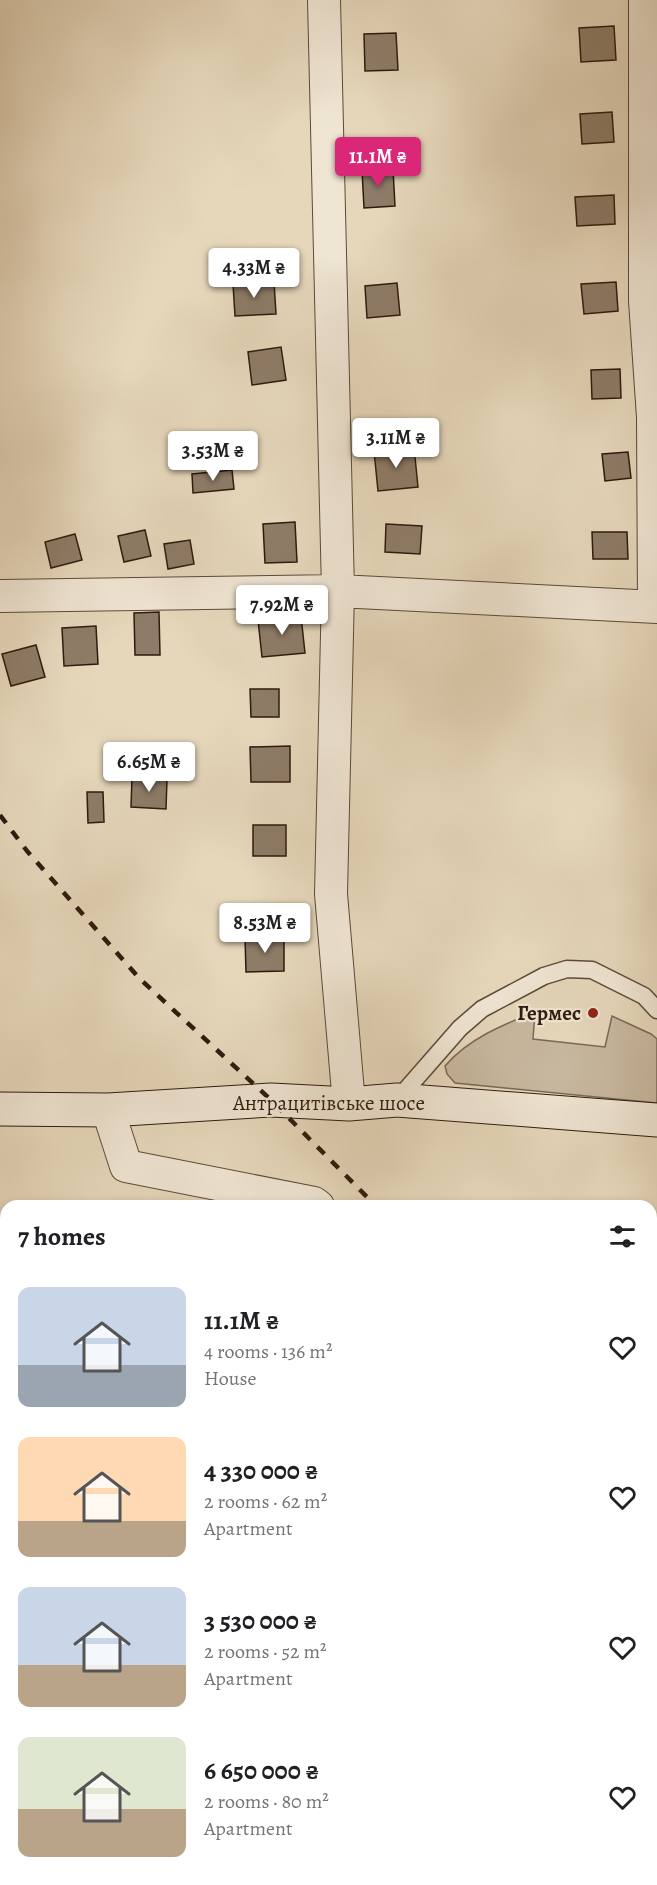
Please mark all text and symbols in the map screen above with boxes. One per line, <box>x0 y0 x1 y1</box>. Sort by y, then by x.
pin: 11.1M ₴ <box>323 137 433 188</box>
text: 11.1M ₴ <box>349 143 407 170</box>
pin: 4.33M ₴ <box>199 248 309 299</box>
text: 4.33M ₴ <box>222 254 286 281</box>
pin: 3.11M ₴ <box>341 418 451 469</box>
text: 3.11M ₴ <box>366 424 426 451</box>
pin: 3.53M ₴ <box>158 431 268 482</box>
text: 3.53M ₴ <box>182 437 244 464</box>
pin: 7.92M ₴ <box>227 585 337 636</box>
text: 7.92M ₴ <box>250 591 314 618</box>
pin: 6.65M ₴ <box>94 742 204 793</box>
text: 6.65M ₴ <box>117 748 181 775</box>
pin: 8.53M ₴ <box>210 903 320 954</box>
text: 8.53M ₴ <box>233 909 297 936</box>
place label: Гермес <box>517 999 581 1027</box>
marker: Гермес <box>586 1006 600 1020</box>
street label: Антрацитівське шосе <box>232 1089 425 1117</box>
text: 7 homes <box>18 1219 106 1254</box>
icon: filters <box>606 1220 639 1253</box>
text: 11.1M ₴ <box>204 1303 279 1338</box>
icon: home <box>66 1311 138 1383</box>
icon: heart <box>606 1331 639 1364</box>
text: 4 rooms · 136 m² <box>204 1338 333 1365</box>
text: House <box>204 1365 256 1392</box>
text: 4 330 000 ₴ <box>204 1453 318 1488</box>
icon: home <box>66 1461 138 1533</box>
icon: heart <box>606 1481 639 1514</box>
text: 2 rooms · 62 m² <box>204 1488 327 1515</box>
text: Apartment <box>204 1515 293 1542</box>
text: 3 530 000 ₴ <box>204 1603 317 1638</box>
icon: home <box>66 1611 138 1683</box>
icon: heart <box>606 1631 639 1664</box>
text: 2 rooms · 52 m² <box>204 1638 327 1665</box>
text: Apartment <box>204 1665 293 1692</box>
text: 6 650 000 ₴ <box>204 1753 319 1788</box>
icon: home <box>66 1761 138 1833</box>
icon: heart <box>606 1781 639 1814</box>
text: 2 rooms · 80 m² <box>204 1788 329 1815</box>
text: Apartment <box>204 1815 293 1842</box>

